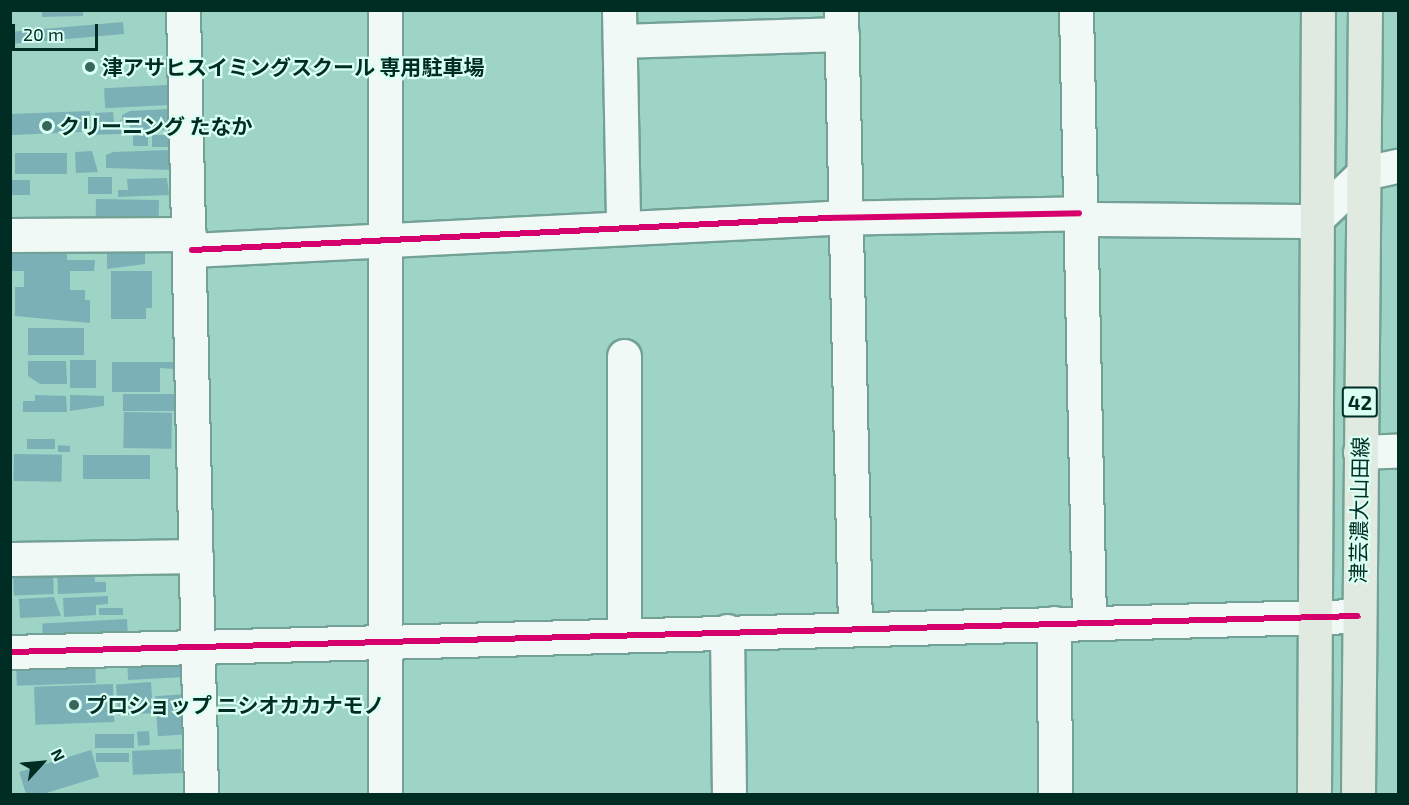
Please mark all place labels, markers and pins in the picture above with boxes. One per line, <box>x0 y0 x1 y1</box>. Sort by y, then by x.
place label: 津アサヒスイミングスクール 専用駐車場 <box>102 54 485 80</box>
marker: 津アサヒスイミングスクール 専用駐車場 <box>83 60 97 74</box>
place label: クリーニング たなか <box>59 113 253 139</box>
marker: クリーニング たなか <box>40 119 54 133</box>
place label: プロショップ ニシオカカナモノ <box>86 692 385 718</box>
marker: プロショップ ニシオカカナモノ <box>67 698 81 712</box>

